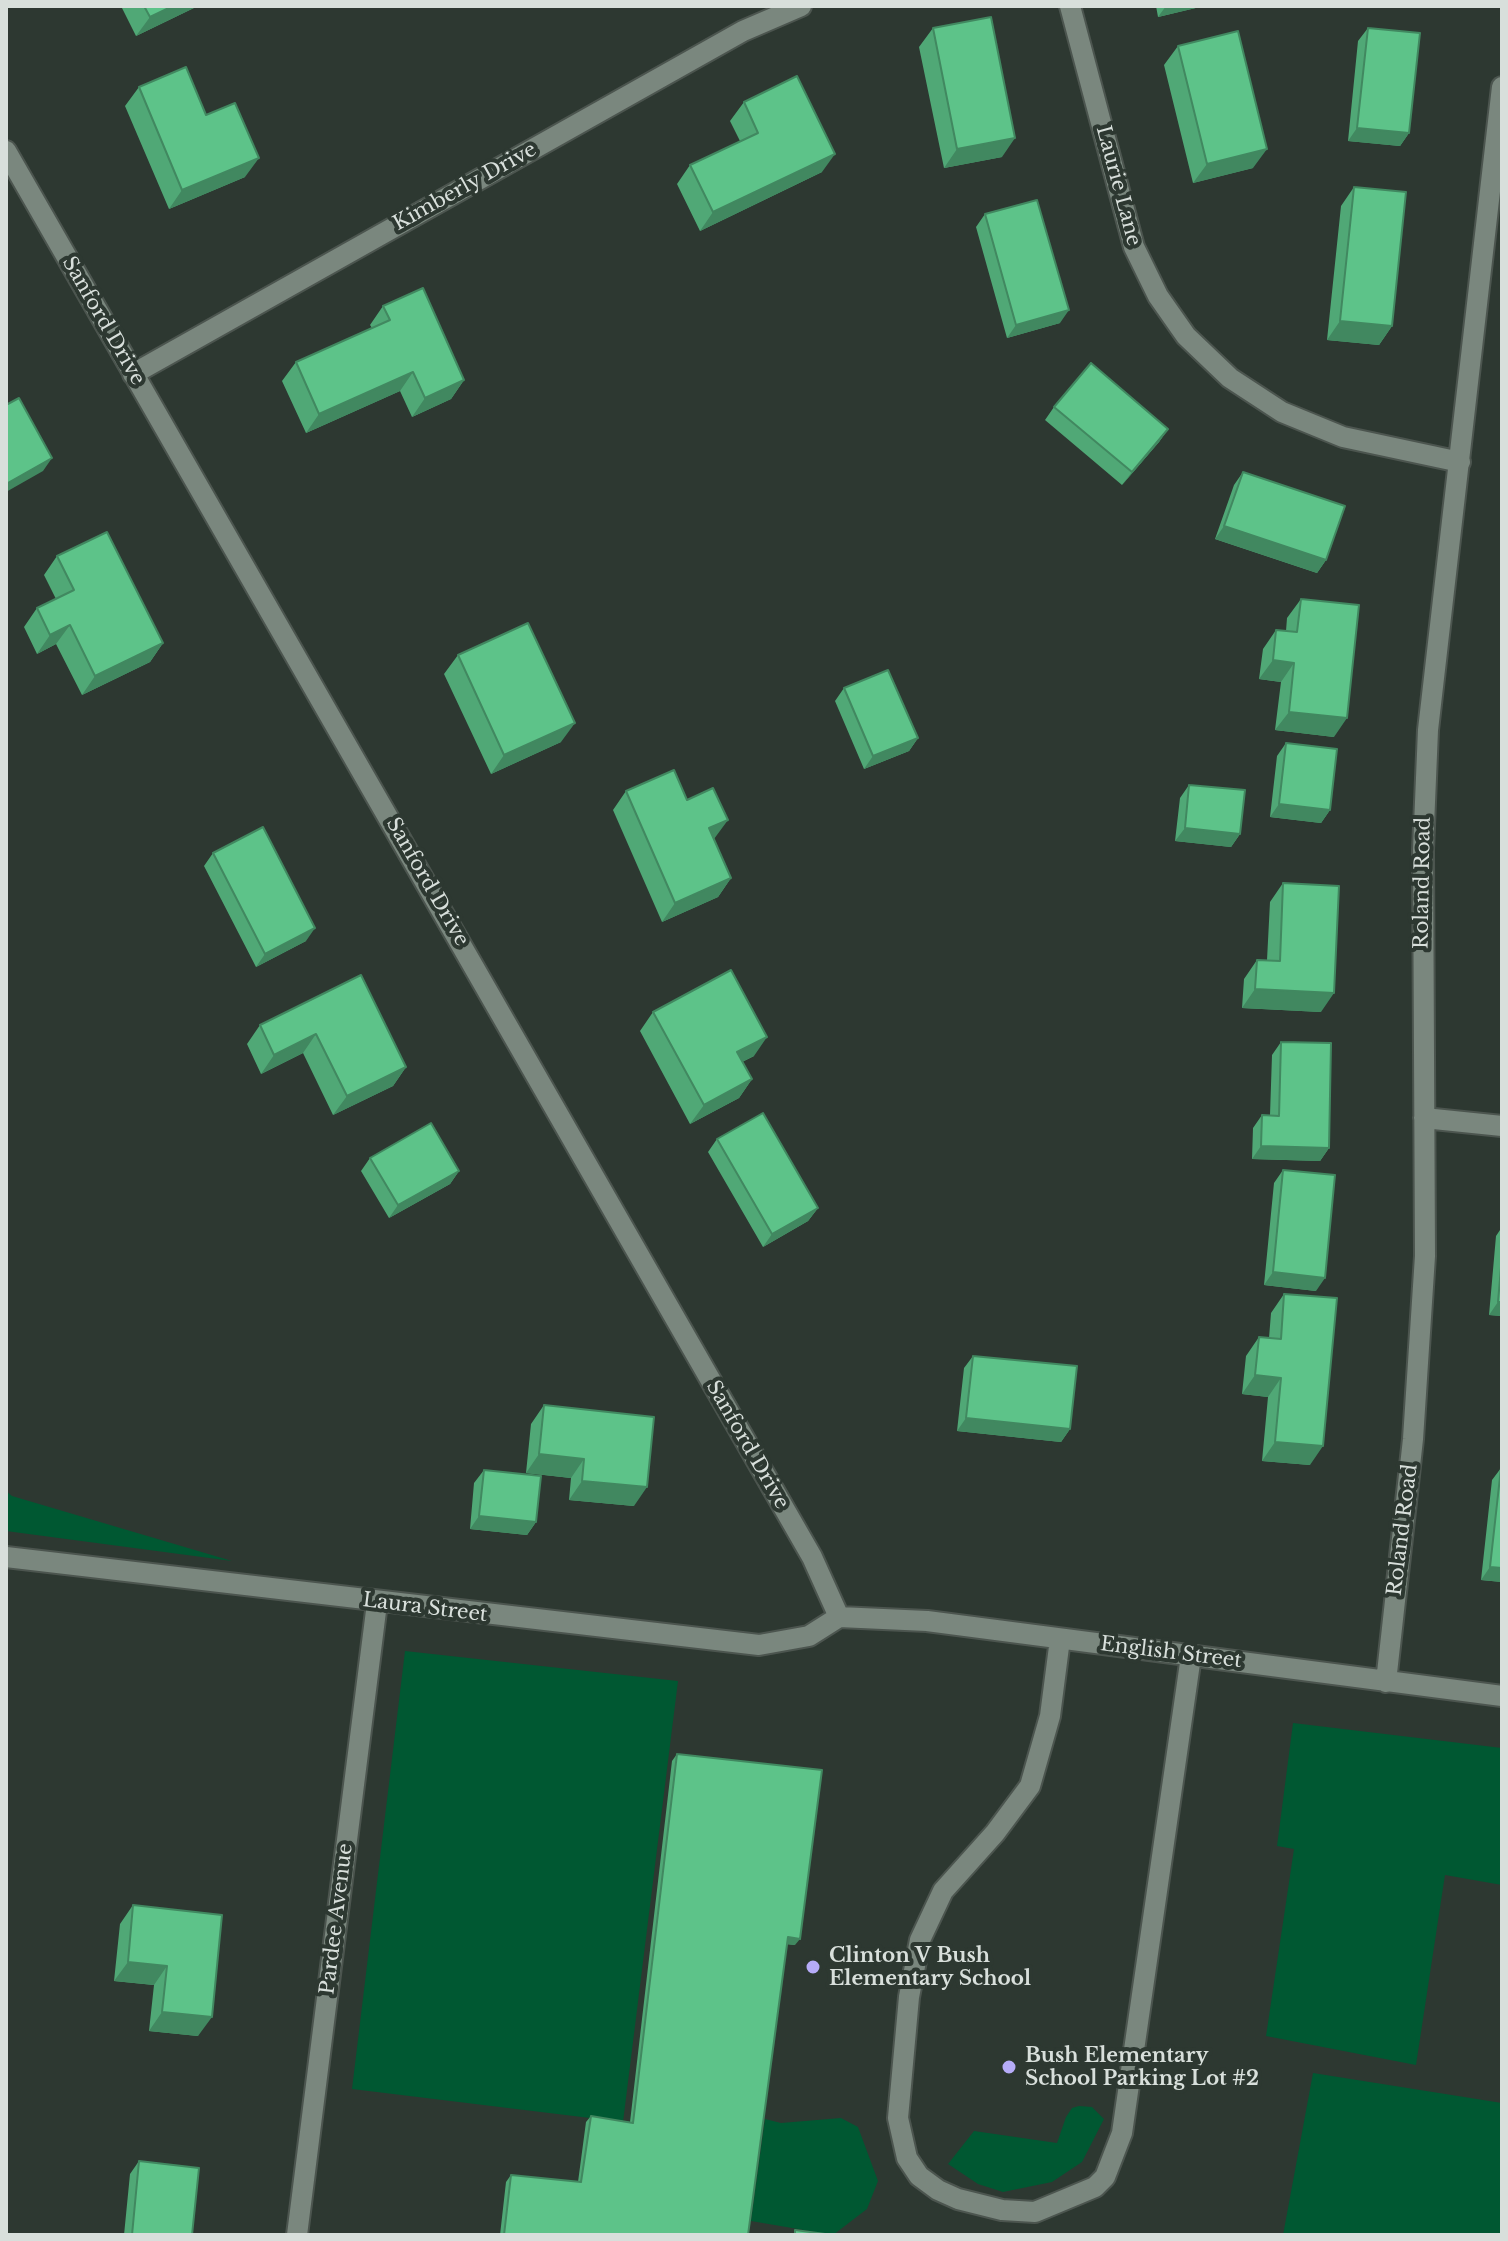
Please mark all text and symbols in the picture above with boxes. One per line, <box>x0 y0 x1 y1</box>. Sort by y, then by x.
street label: Laurie Lane <box>1090 123 1146 249</box>
street label: Kimberly Drive <box>389 138 541 236</box>
street label: Sanford Drive <box>56 252 150 390</box>
street label: Sanford Drive <box>380 813 474 951</box>
street label: Roland Road <box>1410 817 1436 949</box>
street label: Sanford Drive <box>700 1376 794 1514</box>
street label: Roland Road <box>1383 1463 1423 1597</box>
street label: Laura Street <box>361 1588 489 1628</box>
street label: English Street <box>1099 1632 1243 1674</box>
street label: Pardee Avenue <box>316 1842 358 1996</box>
place label: Clinton V Bush Elementary School <box>829 1944 1031 1991</box>
marker: Clinton V Bush Elementary School <box>804 1958 822 1976</box>
place label: Bush Elementary School Parking Lot #2 <box>1025 2044 1259 2091</box>
marker: Bush Elementary School Parking Lot #2 <box>1000 2058 1018 2076</box>

